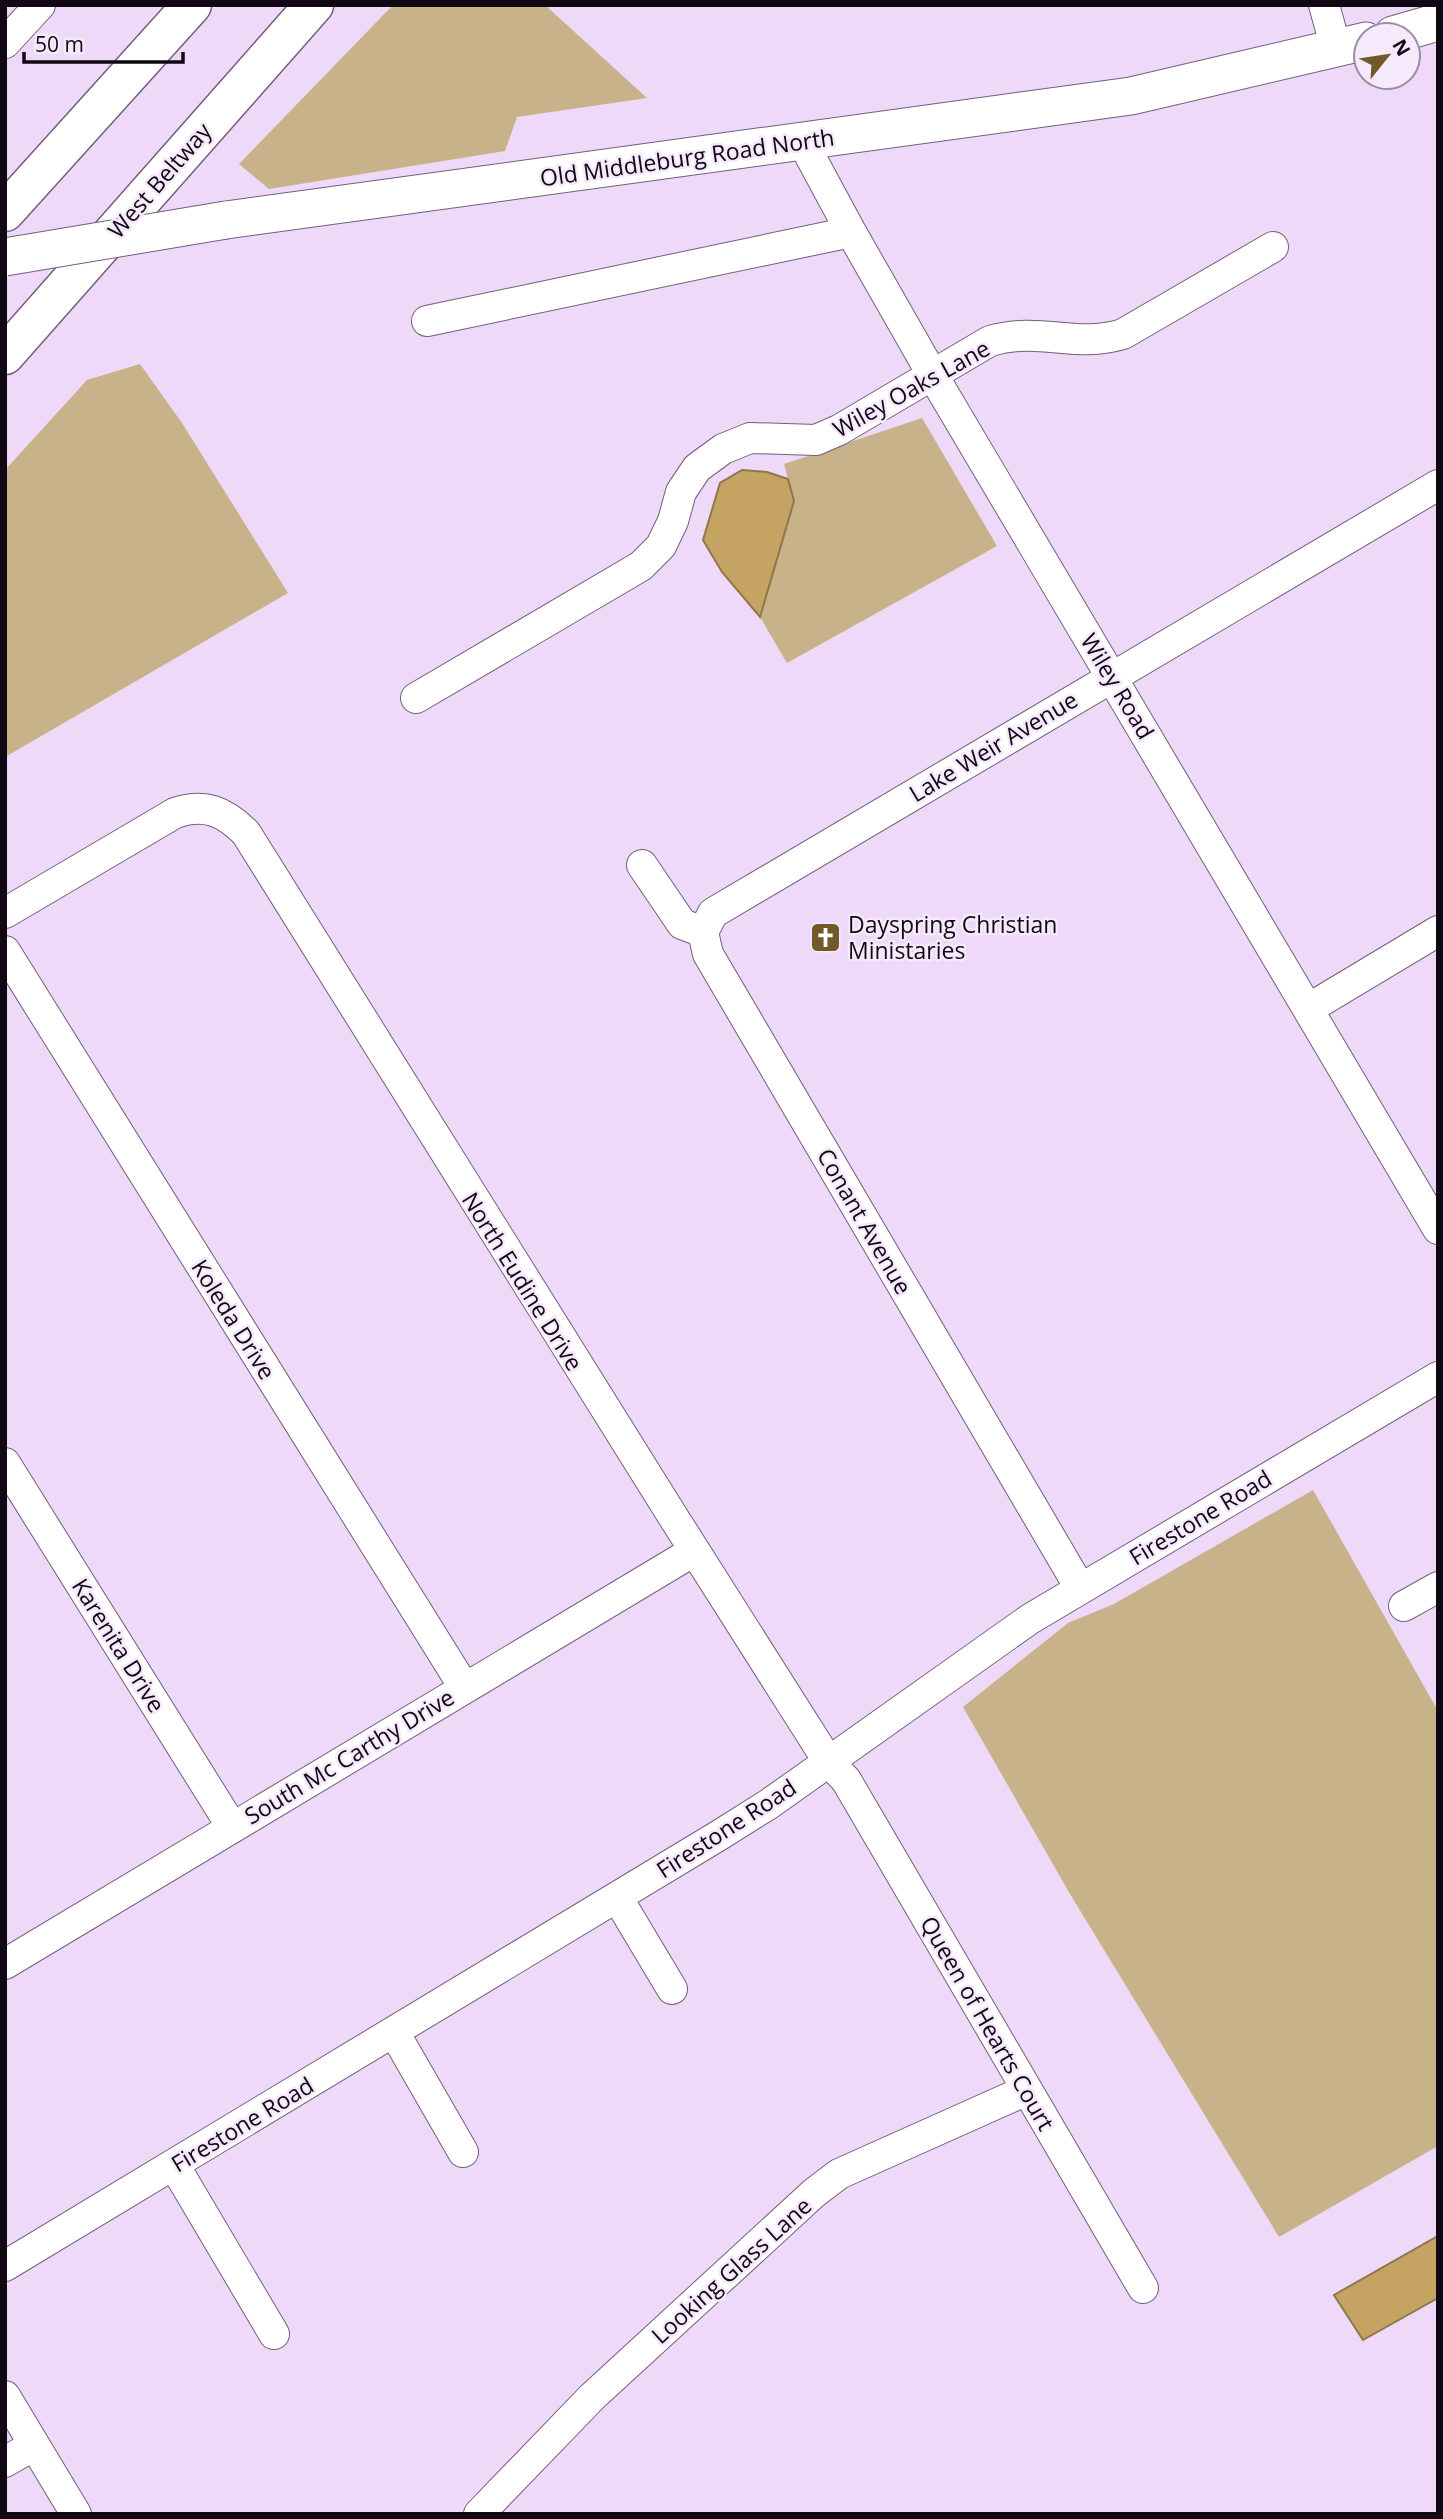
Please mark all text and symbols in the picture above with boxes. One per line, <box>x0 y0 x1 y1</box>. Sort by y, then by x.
scale bar <box>24 21 184 65</box>
north arrow <box>1352 21 1422 91</box>
text: 50 m <box>35 30 84 58</box>
text: N <box>1387 34 1417 61</box>
street label: West Beltway <box>100 115 218 245</box>
street label: Old Middleburg Road North <box>538 120 836 194</box>
street label: Wiley Oaks Lane <box>827 332 995 444</box>
street label: Wiley Road <box>1074 627 1162 745</box>
street label: Lake Weir Avenue <box>903 683 1083 809</box>
place label: Dayspring Christian Ministaries <box>848 908 1057 966</box>
church icon: Dayspring Christian Ministaries <box>808 920 842 954</box>
street label: Conant Avenue <box>810 1142 920 1300</box>
street label: North Eudine Drive <box>455 1186 591 1376</box>
street label: Koleda Drive <box>184 1253 284 1385</box>
street label: Firestone Road <box>1123 1462 1277 1572</box>
street label: Karenita Drive <box>65 1572 173 1718</box>
street label: South Mc Carthy Drive <box>238 1681 460 1831</box>
street label: Firestone Road <box>650 1771 802 1885</box>
street label: Queen of Hearts Court <box>913 1910 1063 2136</box>
street label: Firestone Road <box>165 2069 319 2179</box>
street label: Looking Glass Lane <box>644 2189 818 2351</box>

